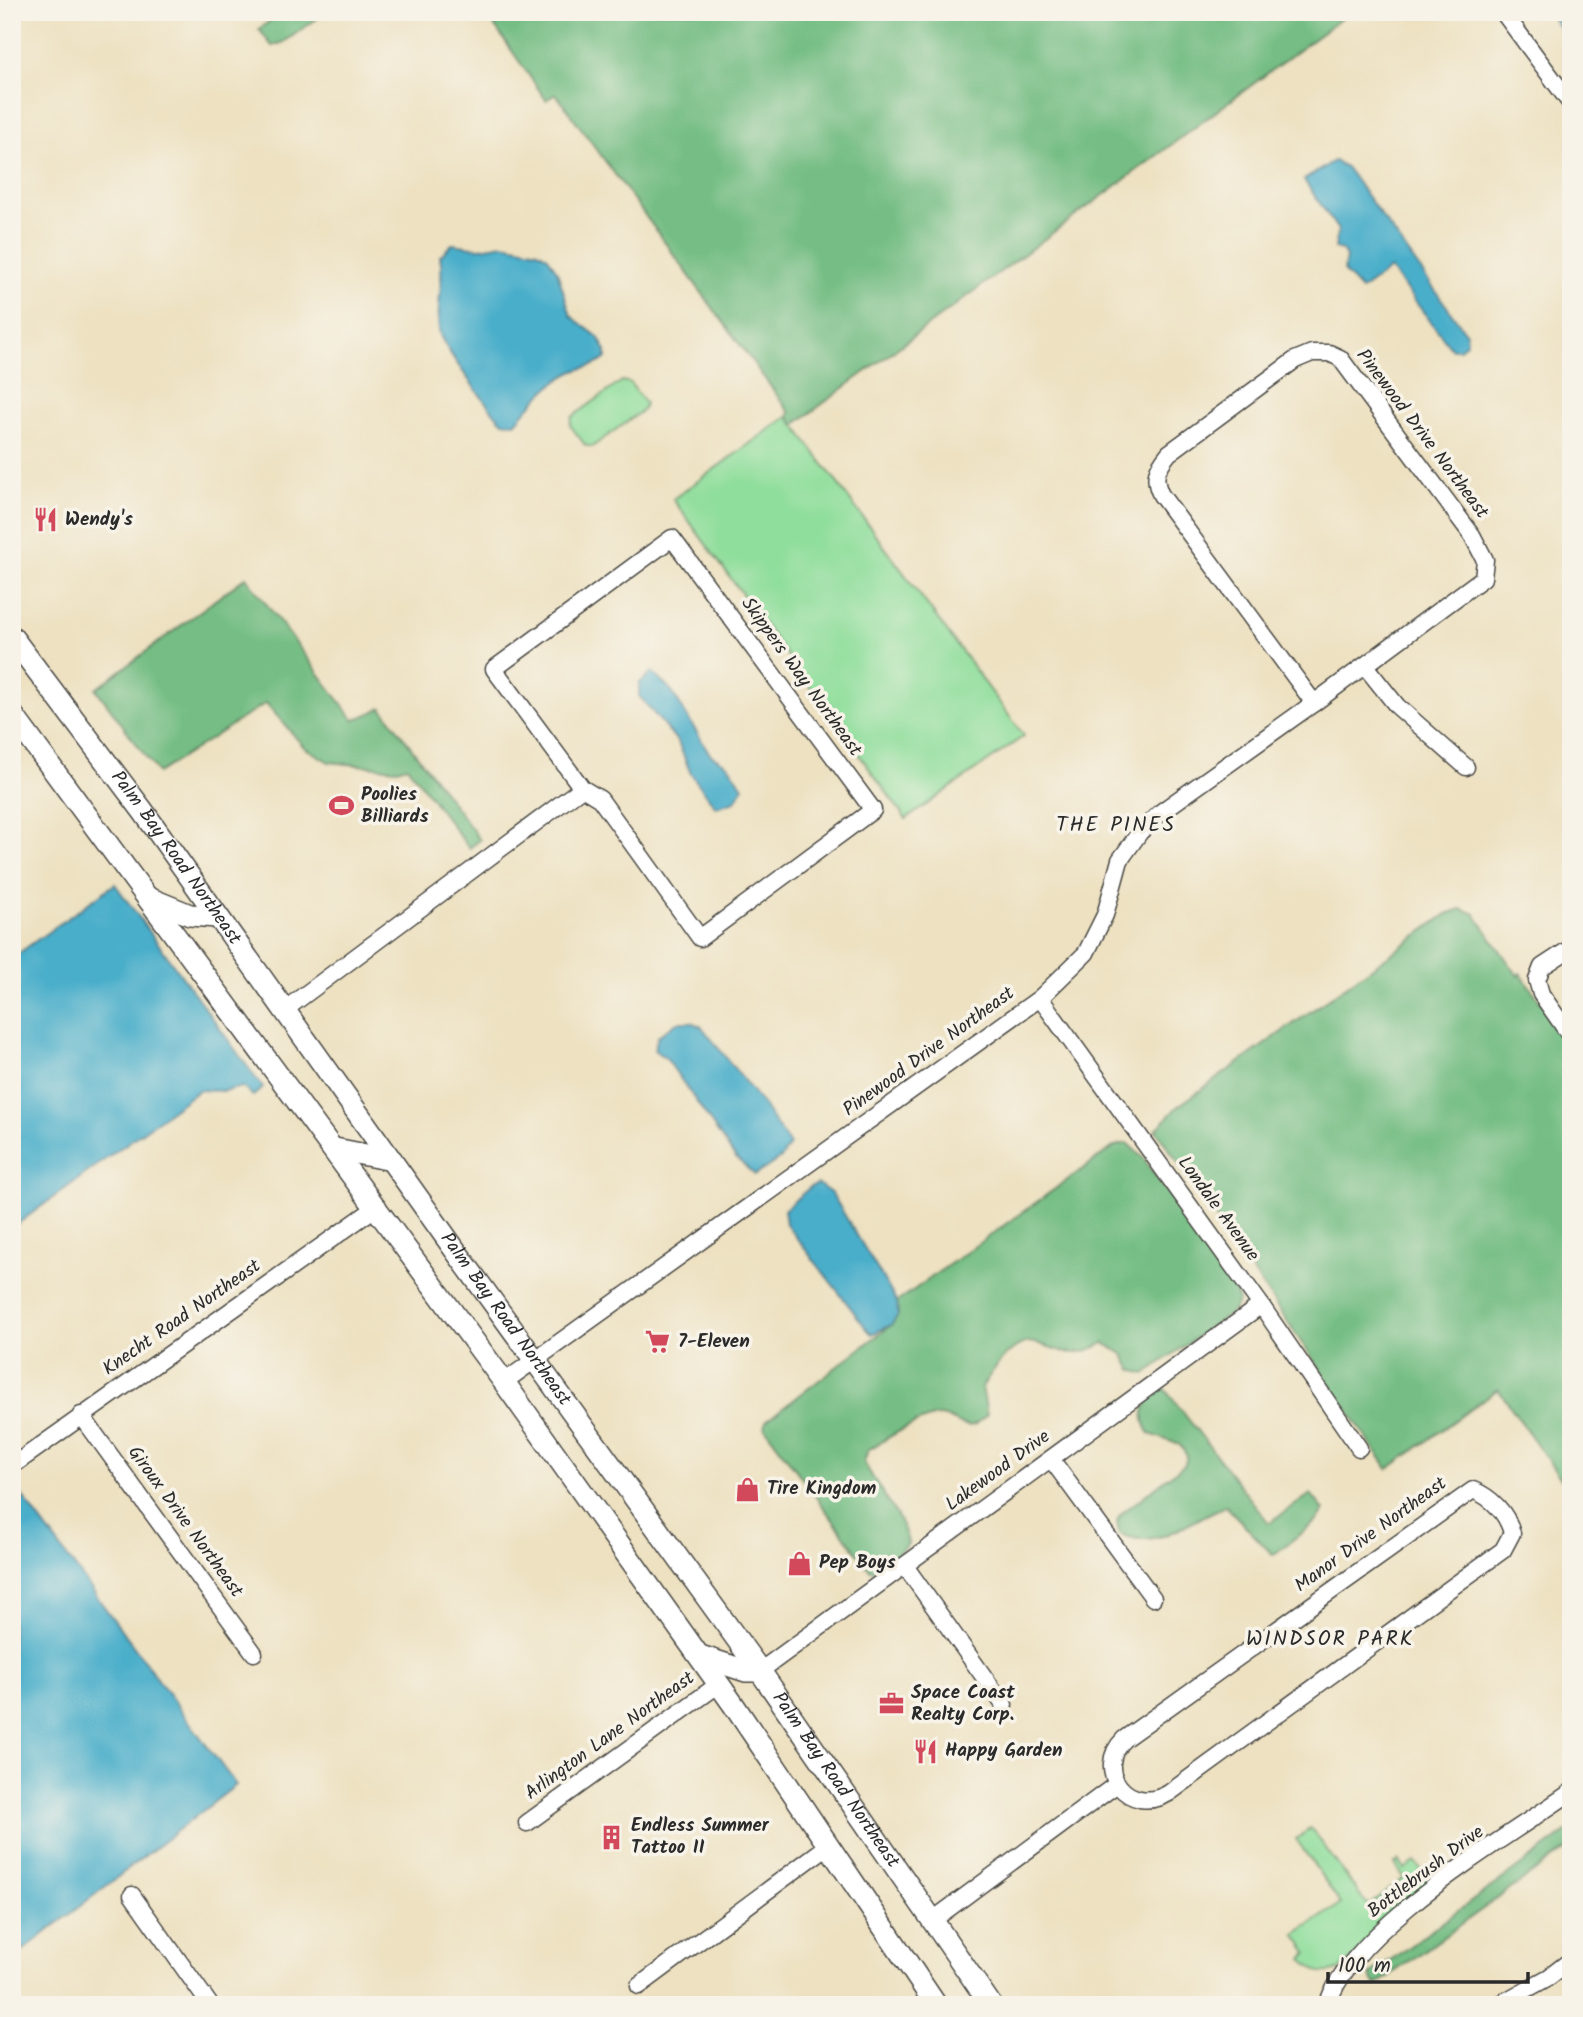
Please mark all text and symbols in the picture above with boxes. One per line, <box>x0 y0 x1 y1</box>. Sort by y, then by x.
street label: Pinewood Drive Northeast <box>1348 343 1496 526</box>
place label: Wendy's <box>65 505 133 535</box>
restaurant icon: Wendy's <box>31 506 59 534</box>
street label: Skippers Way Northeast <box>733 591 870 763</box>
street label: Palm Bay Road Northeast <box>103 764 249 952</box>
place label: Poolies Billiards <box>361 780 429 832</box>
sports icon: Poolies Billiards <box>327 792 355 820</box>
district label: THE PINES <box>1056 809 1176 842</box>
street label: Pinewood Drive Northeast <box>837 979 1022 1125</box>
street label: Londale Avenue <box>1169 1150 1267 1268</box>
street label: Palm Bay Road Northeast <box>432 1226 579 1413</box>
street label: Knecht Road Northeast <box>97 1252 268 1384</box>
place label: 7-Eleven <box>678 1327 750 1357</box>
supermarket icon: 7-Eleven <box>644 1328 672 1356</box>
street label: Lakewood Drive <box>939 1422 1057 1519</box>
street label: Giroux Drive Northeast <box>120 1440 251 1605</box>
street label: Manor Drive Northeast <box>1289 1469 1454 1601</box>
place label: Tire Kingdom <box>767 1474 876 1504</box>
shop icon: Tire Kingdom <box>733 1475 761 1503</box>
place label: Pep Boys <box>819 1548 896 1578</box>
shop icon: Pep Boys <box>785 1549 813 1577</box>
district label: WINDSOR PARK <box>1246 1623 1414 1656</box>
street label: Arlington Lane Northeast <box>519 1664 702 1808</box>
place label: Space Coast Realty Corp. <box>911 1678 1015 1730</box>
street label: Palm Bay Road Northeast <box>764 1686 907 1875</box>
office icon: Space Coast Realty Corp. <box>877 1690 905 1718</box>
place label: Happy Garden <box>945 1736 1063 1766</box>
restaurant icon: Happy Garden <box>911 1737 939 1765</box>
place label: Endless Summer Tattoo II <box>631 1811 770 1863</box>
street label: Bottlebrush Drive <box>1361 1818 1491 1926</box>
building icon: Endless Summer Tattoo II <box>597 1823 625 1851</box>
scale bar <box>1328 1940 1527 1984</box>
text: 100 m <box>1338 1950 1391 1983</box>

